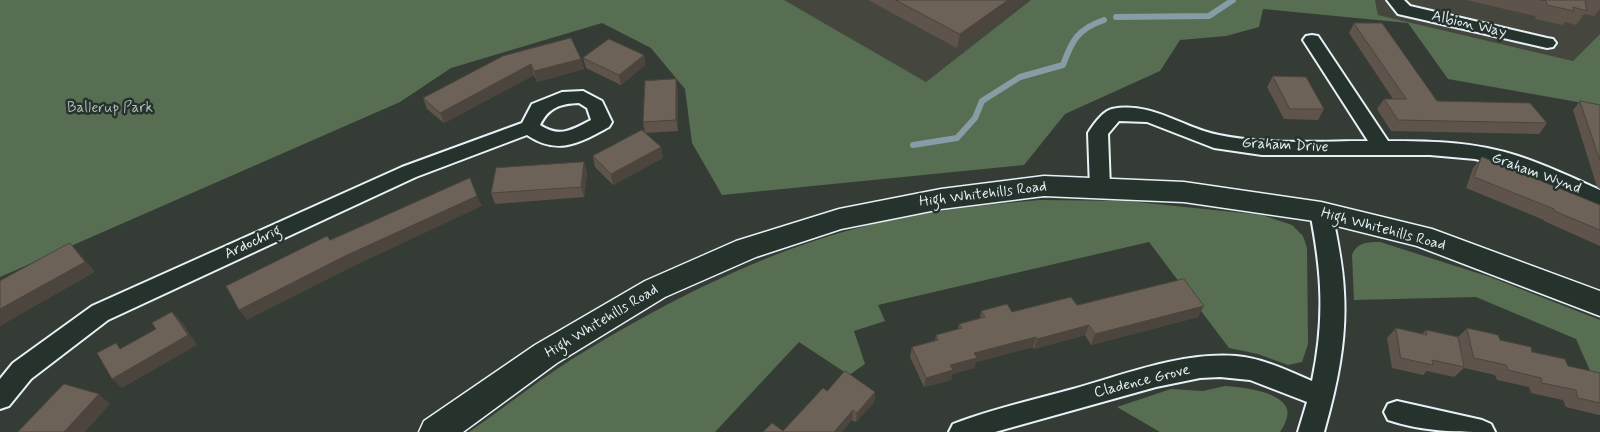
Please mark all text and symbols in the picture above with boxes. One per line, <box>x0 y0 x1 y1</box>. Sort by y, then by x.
street label: Albion Way <box>1430 8 1508 42</box>
park label: Ballerup Park <box>67 100 153 118</box>
street label: Graham Drive <box>1241 135 1329 157</box>
street label: Graham Wynd <box>1489 150 1583 198</box>
street label: High Whitehills Road <box>918 178 1048 212</box>
street label: High Whitehills Road <box>1319 205 1447 255</box>
street label: Ardochrig <box>222 222 284 264</box>
street label: High Whitehills Road <box>542 281 662 363</box>
street label: Cladence Grove <box>1092 361 1192 403</box>

